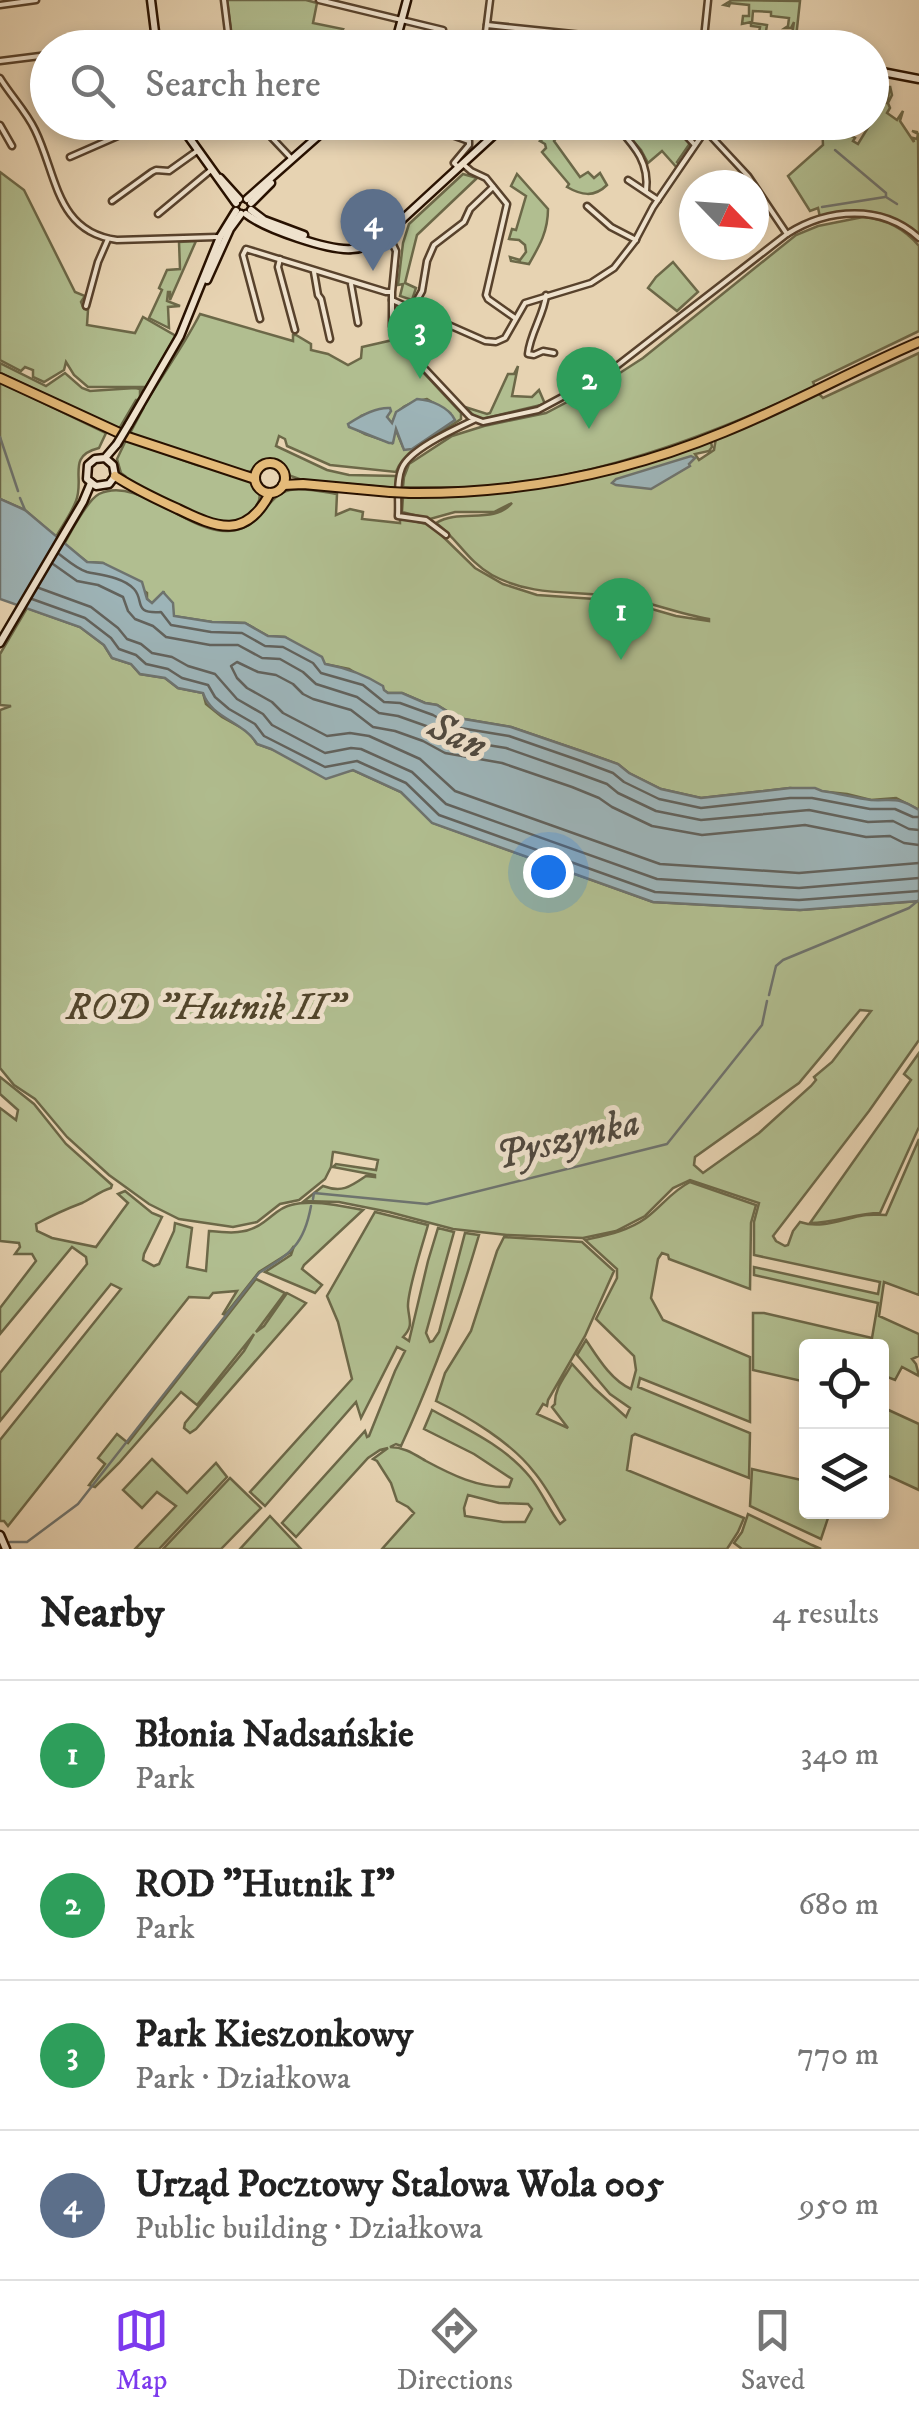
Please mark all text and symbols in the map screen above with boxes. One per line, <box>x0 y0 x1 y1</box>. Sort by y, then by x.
search box <box>30 30 889 140</box>
icon: search <box>65 58 120 113</box>
text: Search here <box>145 61 321 109</box>
north arrow <box>679 170 769 260</box>
pin: 4 <box>340 188 406 271</box>
pin: 3 <box>388 296 452 379</box>
pin: 2 <box>556 346 622 429</box>
pin: 1 <box>588 578 654 660</box>
water label: San <box>419 701 494 772</box>
your location <box>523 847 574 898</box>
park label: ROD "Hutnik II" <box>65 984 349 1032</box>
water label: Pyszynka <box>491 1098 645 1182</box>
map controls <box>799 1339 889 1519</box>
button: locate <box>799 1339 889 1429</box>
button: layers <box>799 1429 889 1519</box>
text: Nearby <box>40 1588 164 1640</box>
text: 4 results <box>772 1594 879 1634</box>
text: Błonia Nadsańskie <box>135 1711 414 1759</box>
text: 1 <box>67 1735 78 1775</box>
text: 340 m <box>801 1735 879 1775</box>
text: Park <box>135 1759 195 1799</box>
text: ROD "Hutnik I" <box>135 1861 395 1909</box>
text: 2 <box>65 1885 80 1925</box>
text: 680 m <box>798 1885 879 1925</box>
text: Park <box>135 1909 195 1949</box>
text: Park Kieszonkowy <box>135 2011 413 2059</box>
text: 3 <box>67 2035 78 2075</box>
text: 770 m <box>797 2035 879 2075</box>
text: Park · Działkowa <box>135 2059 351 2099</box>
text: Urząd Pocztowy Stalowa Wola 005 <box>135 2161 664 2209</box>
text: 4 <box>63 2185 82 2225</box>
text: 950 m <box>799 2185 879 2225</box>
text: Public building · Działkowa <box>135 2209 483 2249</box>
tab: Map <box>114 2303 169 2398</box>
tab: Directions <box>397 2303 513 2398</box>
tab: Saved <box>741 2303 805 2398</box>

